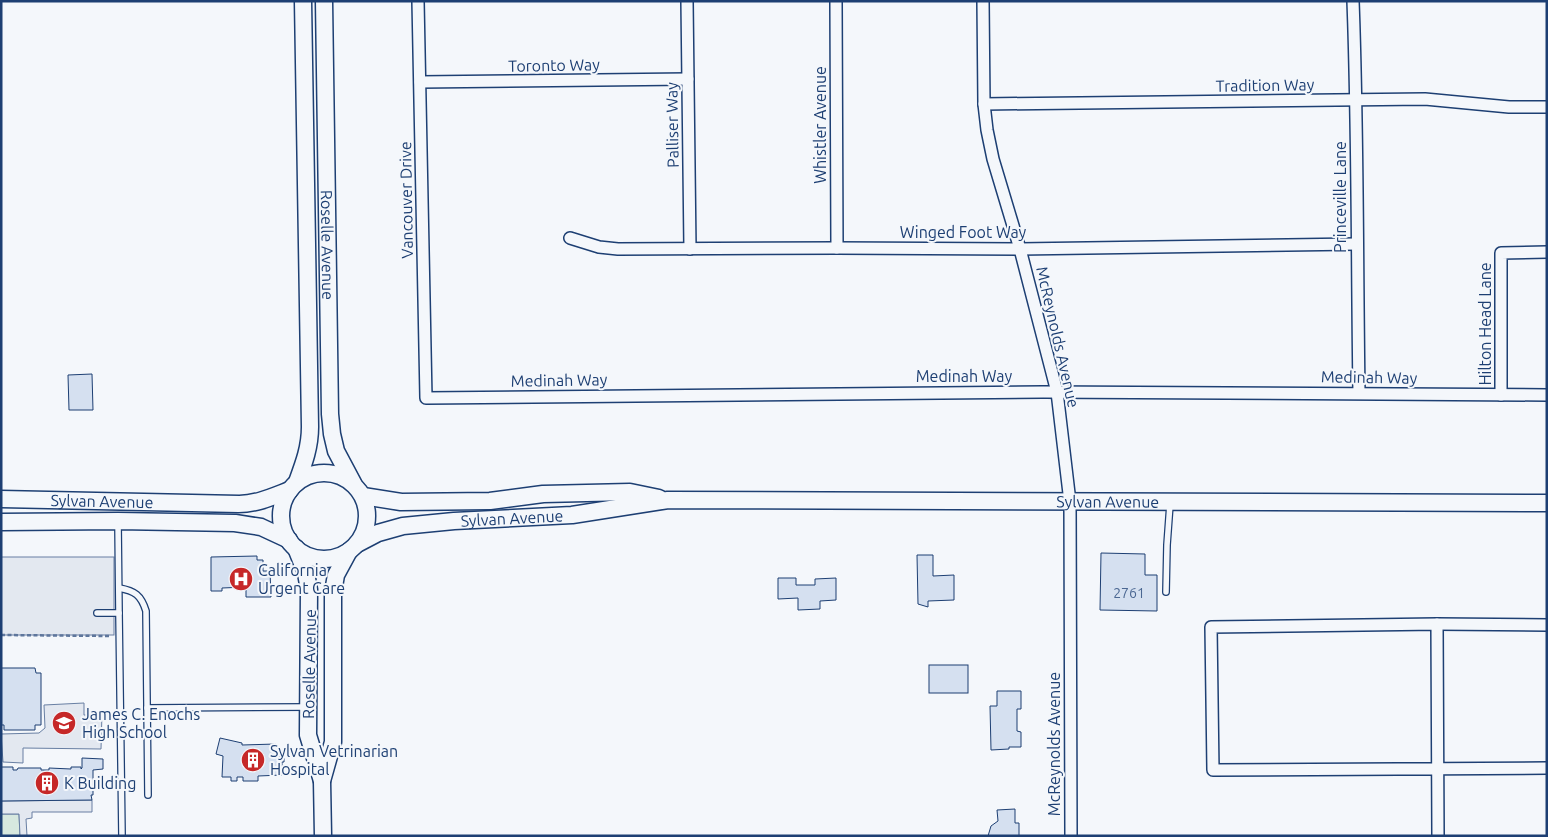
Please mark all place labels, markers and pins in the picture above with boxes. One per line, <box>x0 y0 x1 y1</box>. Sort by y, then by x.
place label: California Urgent Care <box>258 561 345 597</box>
hospital icon: California Urgent Care <box>228 566 254 592</box>
place label: James C. Enochs High School <box>82 705 200 741</box>
school or university icon: James C. Enochs High School <box>51 710 77 736</box>
place label: Sylvan Vetrinarian Hospital <box>270 742 398 778</box>
building icon: Sylvan Vetrinarian Hospital <box>240 747 266 773</box>
building icon: K Building <box>34 770 60 796</box>
place label: K Building <box>64 774 136 792</box>

